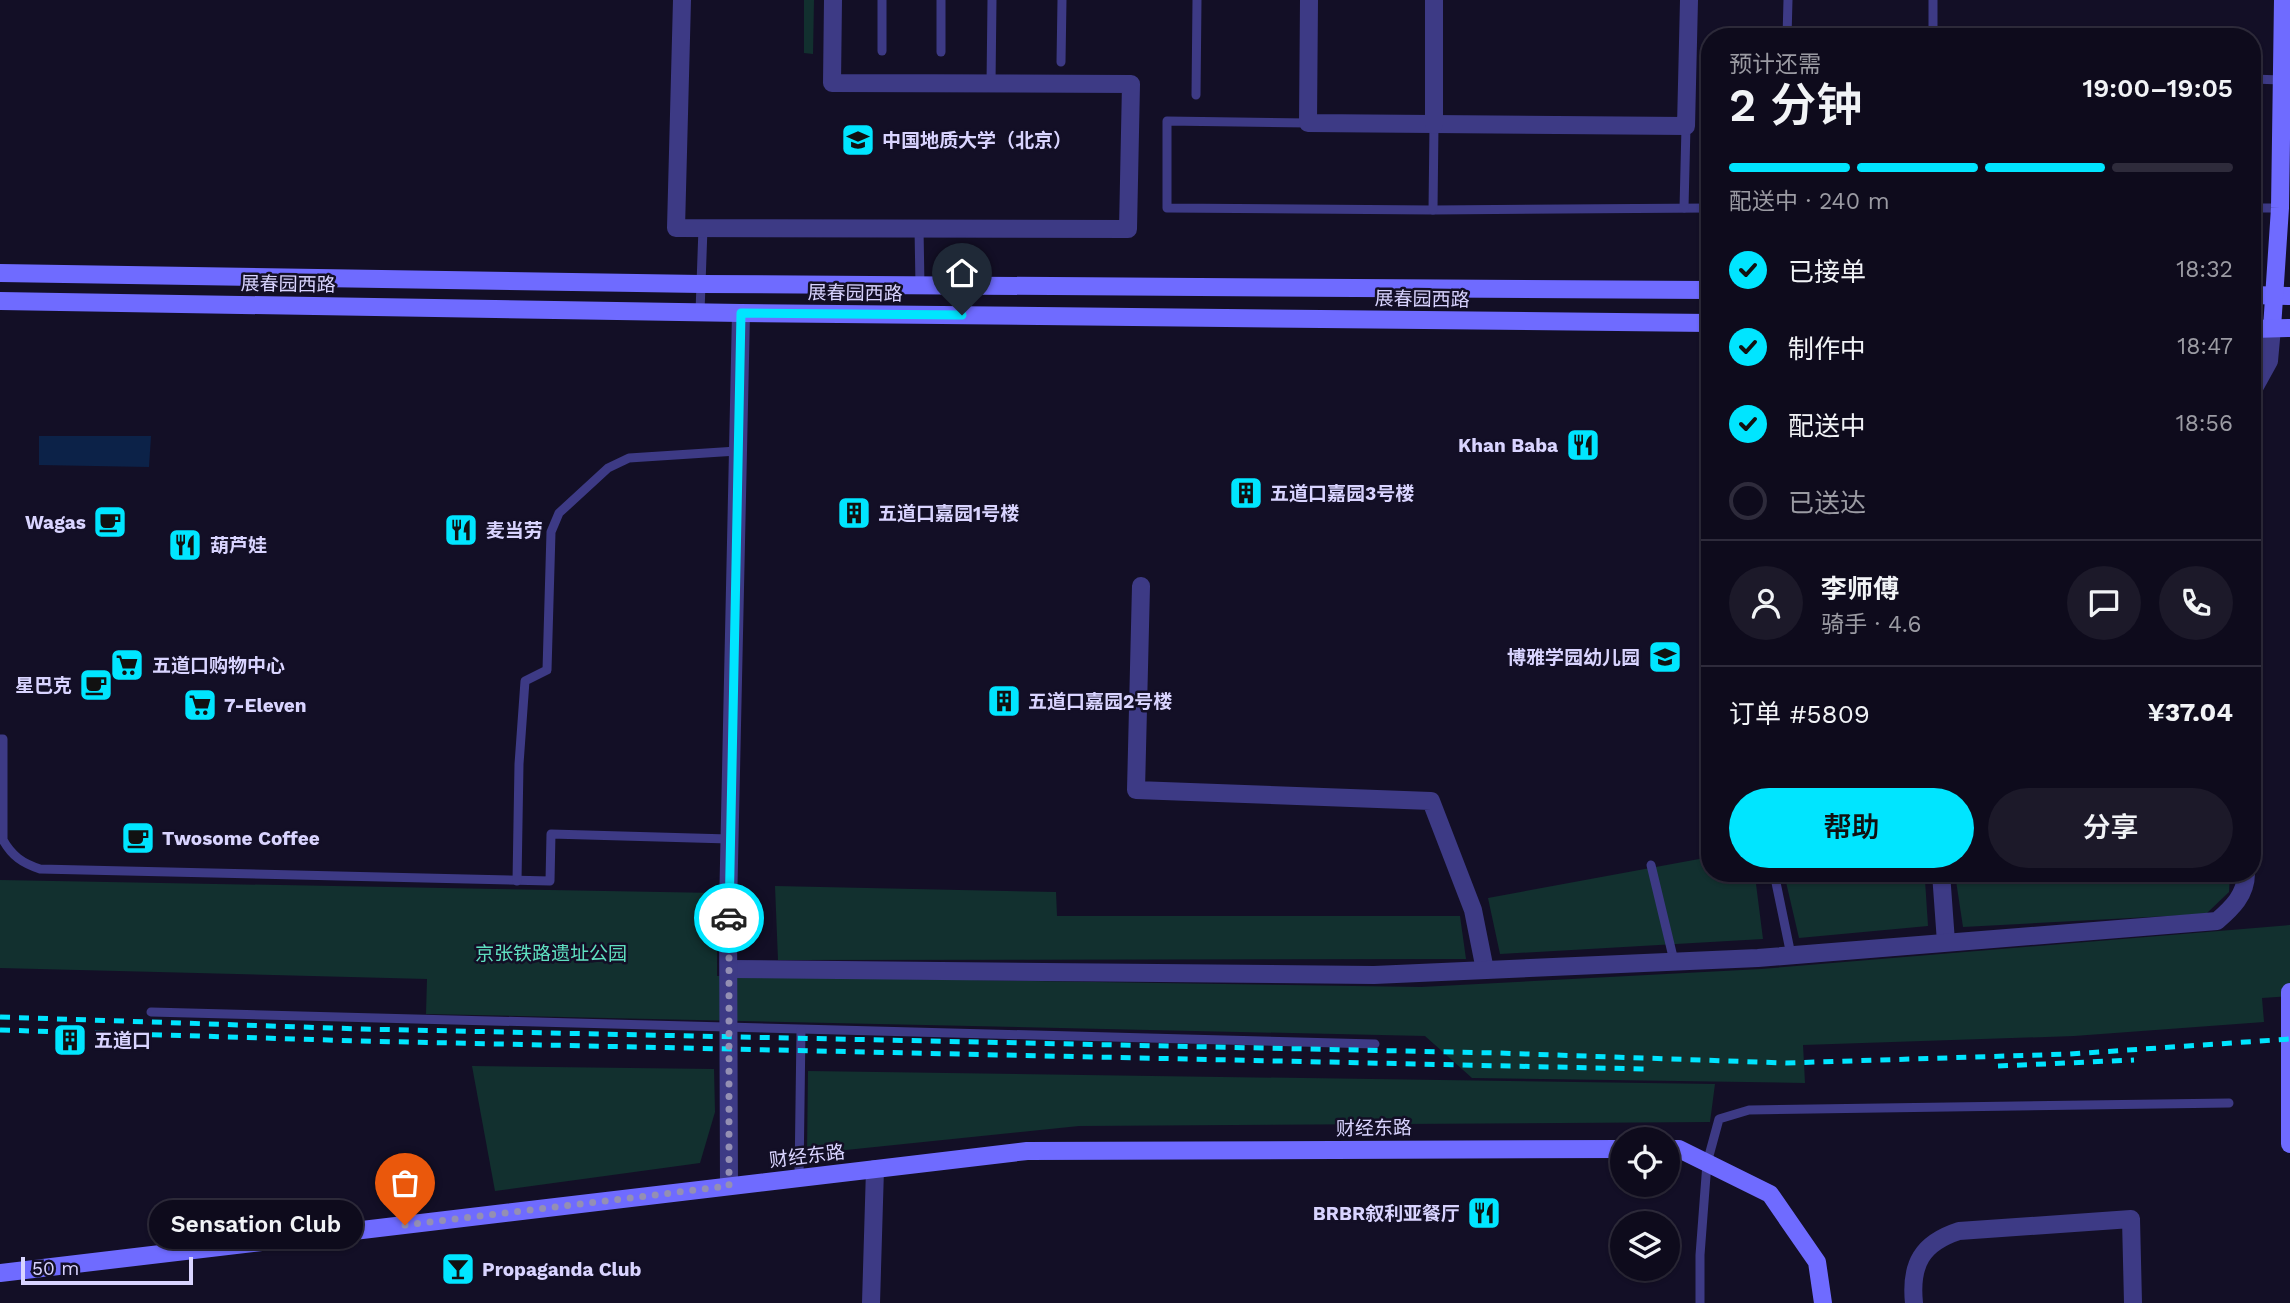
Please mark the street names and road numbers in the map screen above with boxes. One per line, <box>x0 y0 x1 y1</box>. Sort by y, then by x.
street label: 展春园西路 <box>240 272 336 296</box>
street label: 展春园西路 <box>807 281 903 305</box>
street label: 展春园西路 <box>1374 287 1470 311</box>
street label: 财经东路 <box>1336 1116 1412 1140</box>
street label: 财经东路 <box>768 1140 846 1172</box>

